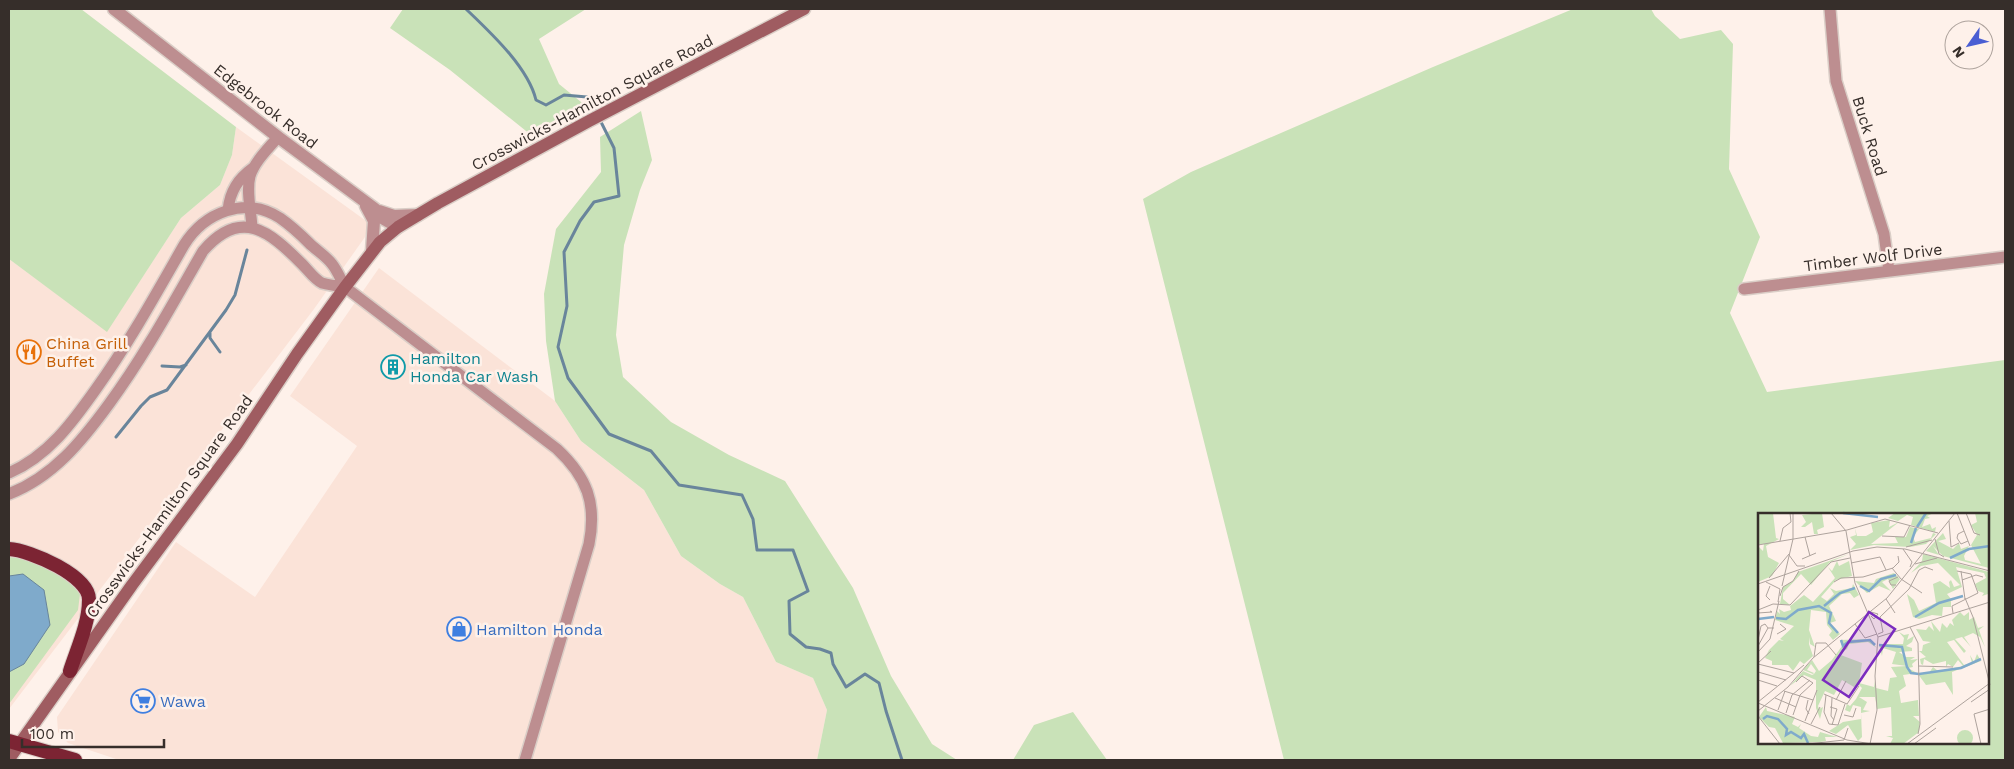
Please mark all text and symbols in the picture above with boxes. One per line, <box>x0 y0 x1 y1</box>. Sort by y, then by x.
north arrow <box>1944 20 1994 70</box>
street label: Crosswicks-Hamilton Square Road <box>468 30 716 174</box>
text: N <box>1949 43 1968 61</box>
street label: Edgebrook Road <box>210 60 321 153</box>
street label: Buck Road <box>1848 94 1891 178</box>
street label: Timber Wolf Drive <box>1803 240 1944 275</box>
place label: China Grill Buffet <box>46 334 127 371</box>
restaurant icon: China Grill Buffet <box>16 339 42 365</box>
place label: Hamilton Honda Car Wash <box>410 349 539 386</box>
building icon: Hamilton Honda Car Wash <box>380 354 406 380</box>
street label: Crosswicks-Hamilton Square Road <box>82 391 257 621</box>
inset map <box>1758 513 1989 744</box>
shop icon: Hamilton Honda <box>446 616 472 642</box>
place label: Hamilton Honda <box>476 620 603 639</box>
supermarket icon: Wawa <box>130 688 156 714</box>
place label: Wawa <box>160 692 206 711</box>
scale bar <box>22 716 165 748</box>
text: 100 m <box>30 725 74 743</box>

